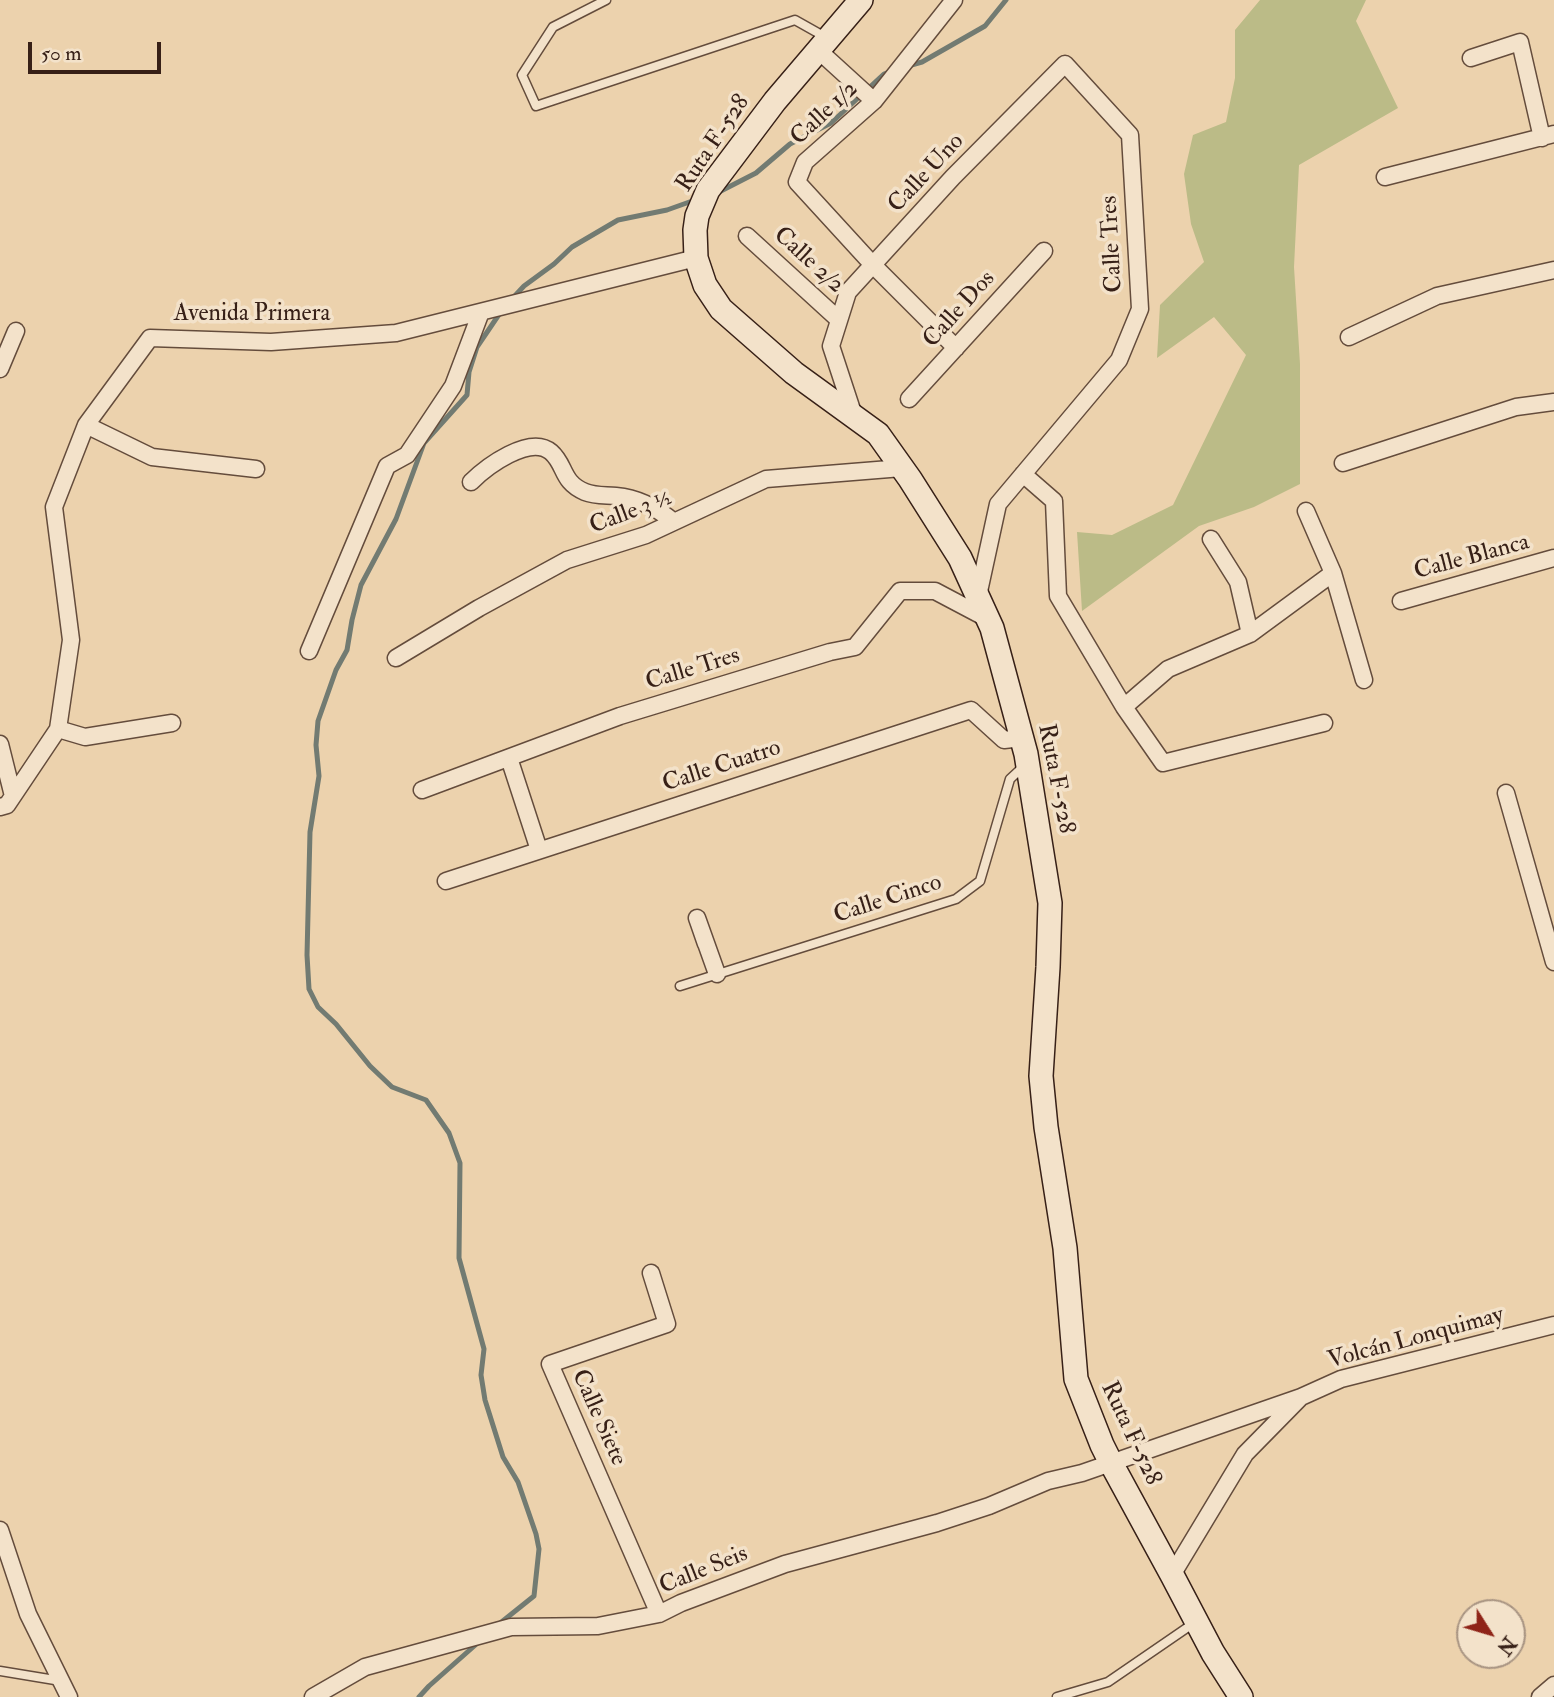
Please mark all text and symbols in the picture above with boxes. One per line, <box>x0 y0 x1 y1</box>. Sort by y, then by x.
scale bar <box>32 28 164 72</box>
text: 50 m <box>41 40 82 67</box>
street label: Calle 1/2 <box>785 76 865 152</box>
street label: Ruta F-528 <box>671 90 757 198</box>
street label: Calle Uno <box>883 128 971 220</box>
street label: Calle Tres <box>1096 195 1130 293</box>
street label: Calle 2/2 <box>767 222 849 300</box>
street label: Calle Dos <box>918 265 1002 355</box>
street label: Avenida Primera <box>174 301 330 329</box>
street label: Calle 3 ½ <box>586 484 676 542</box>
street label: Calle Blanca <box>1411 529 1533 587</box>
street label: Calle Tres <box>642 642 744 698</box>
street label: Ruta F-528 <box>1030 722 1080 836</box>
street label: Calle Cuatro <box>659 734 785 800</box>
street label: Calle Cinco <box>830 869 946 931</box>
street label: Volcán Lonquimay <box>1325 1302 1507 1376</box>
street label: Calle Siete <box>564 1366 632 1470</box>
street label: Ruta F-528 <box>1093 1378 1167 1490</box>
street label: Calle Seis <box>656 1540 752 1602</box>
north arrow <box>1456 1599 1526 1669</box>
text: N <box>1491 1631 1521 1659</box>

